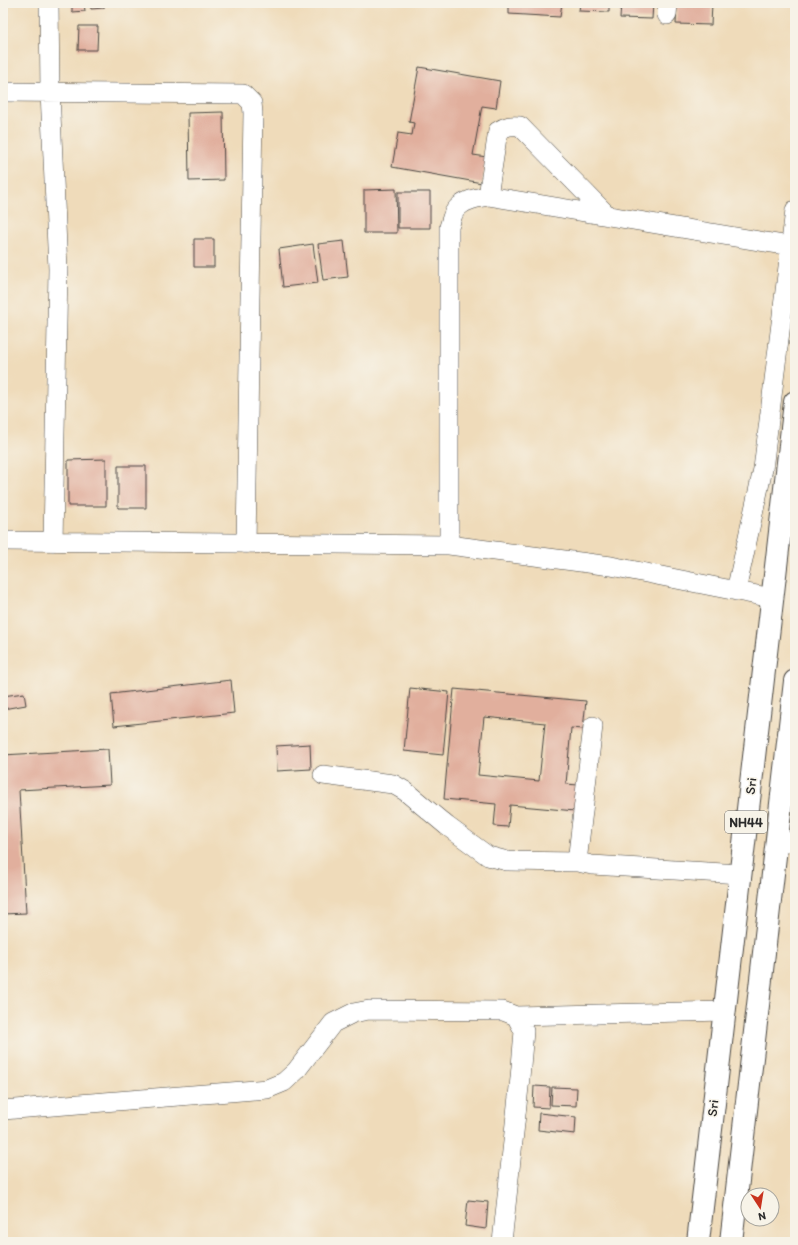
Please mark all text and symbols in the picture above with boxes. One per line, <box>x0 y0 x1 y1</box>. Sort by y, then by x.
street label: Sri <box>742 777 760 795</box>
road number: NH44 <box>725 811 767 833</box>
street label: Sri <box>704 1099 722 1117</box>
north arrow <box>740 1187 780 1227</box>
text: N <box>757 1209 767 1223</box>

